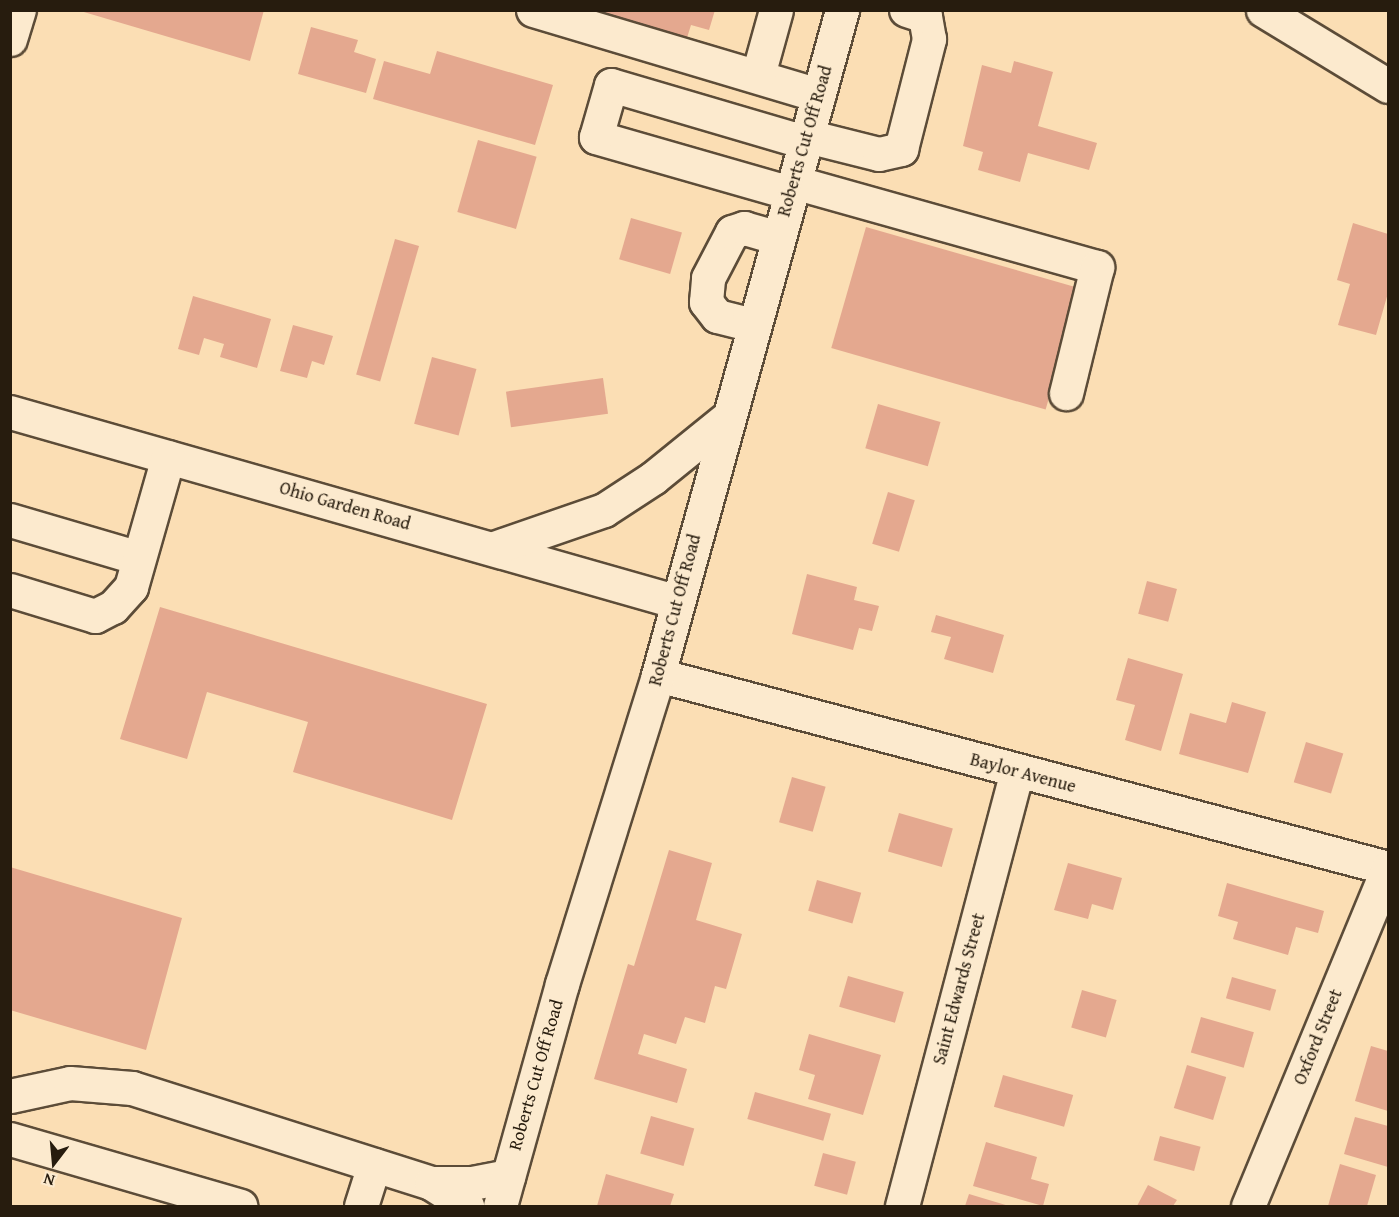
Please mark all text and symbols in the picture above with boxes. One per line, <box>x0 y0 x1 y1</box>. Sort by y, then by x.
street label: Roberts Cut Off Road <box>773 63 837 219</box>
street label: Ohio Garden Road <box>277 477 413 535</box>
street label: Roberts Cut Off Road <box>644 532 706 688</box>
street label: Baylor Avenue <box>968 749 1078 797</box>
street label: Saint Edwards Street <box>928 911 990 1067</box>
street label: Oxford Street <box>1289 986 1347 1088</box>
street label: Roberts Cut Off Road <box>504 997 568 1153</box>
north arrow <box>24 1133 84 1193</box>
text: N <box>41 1167 57 1193</box>

